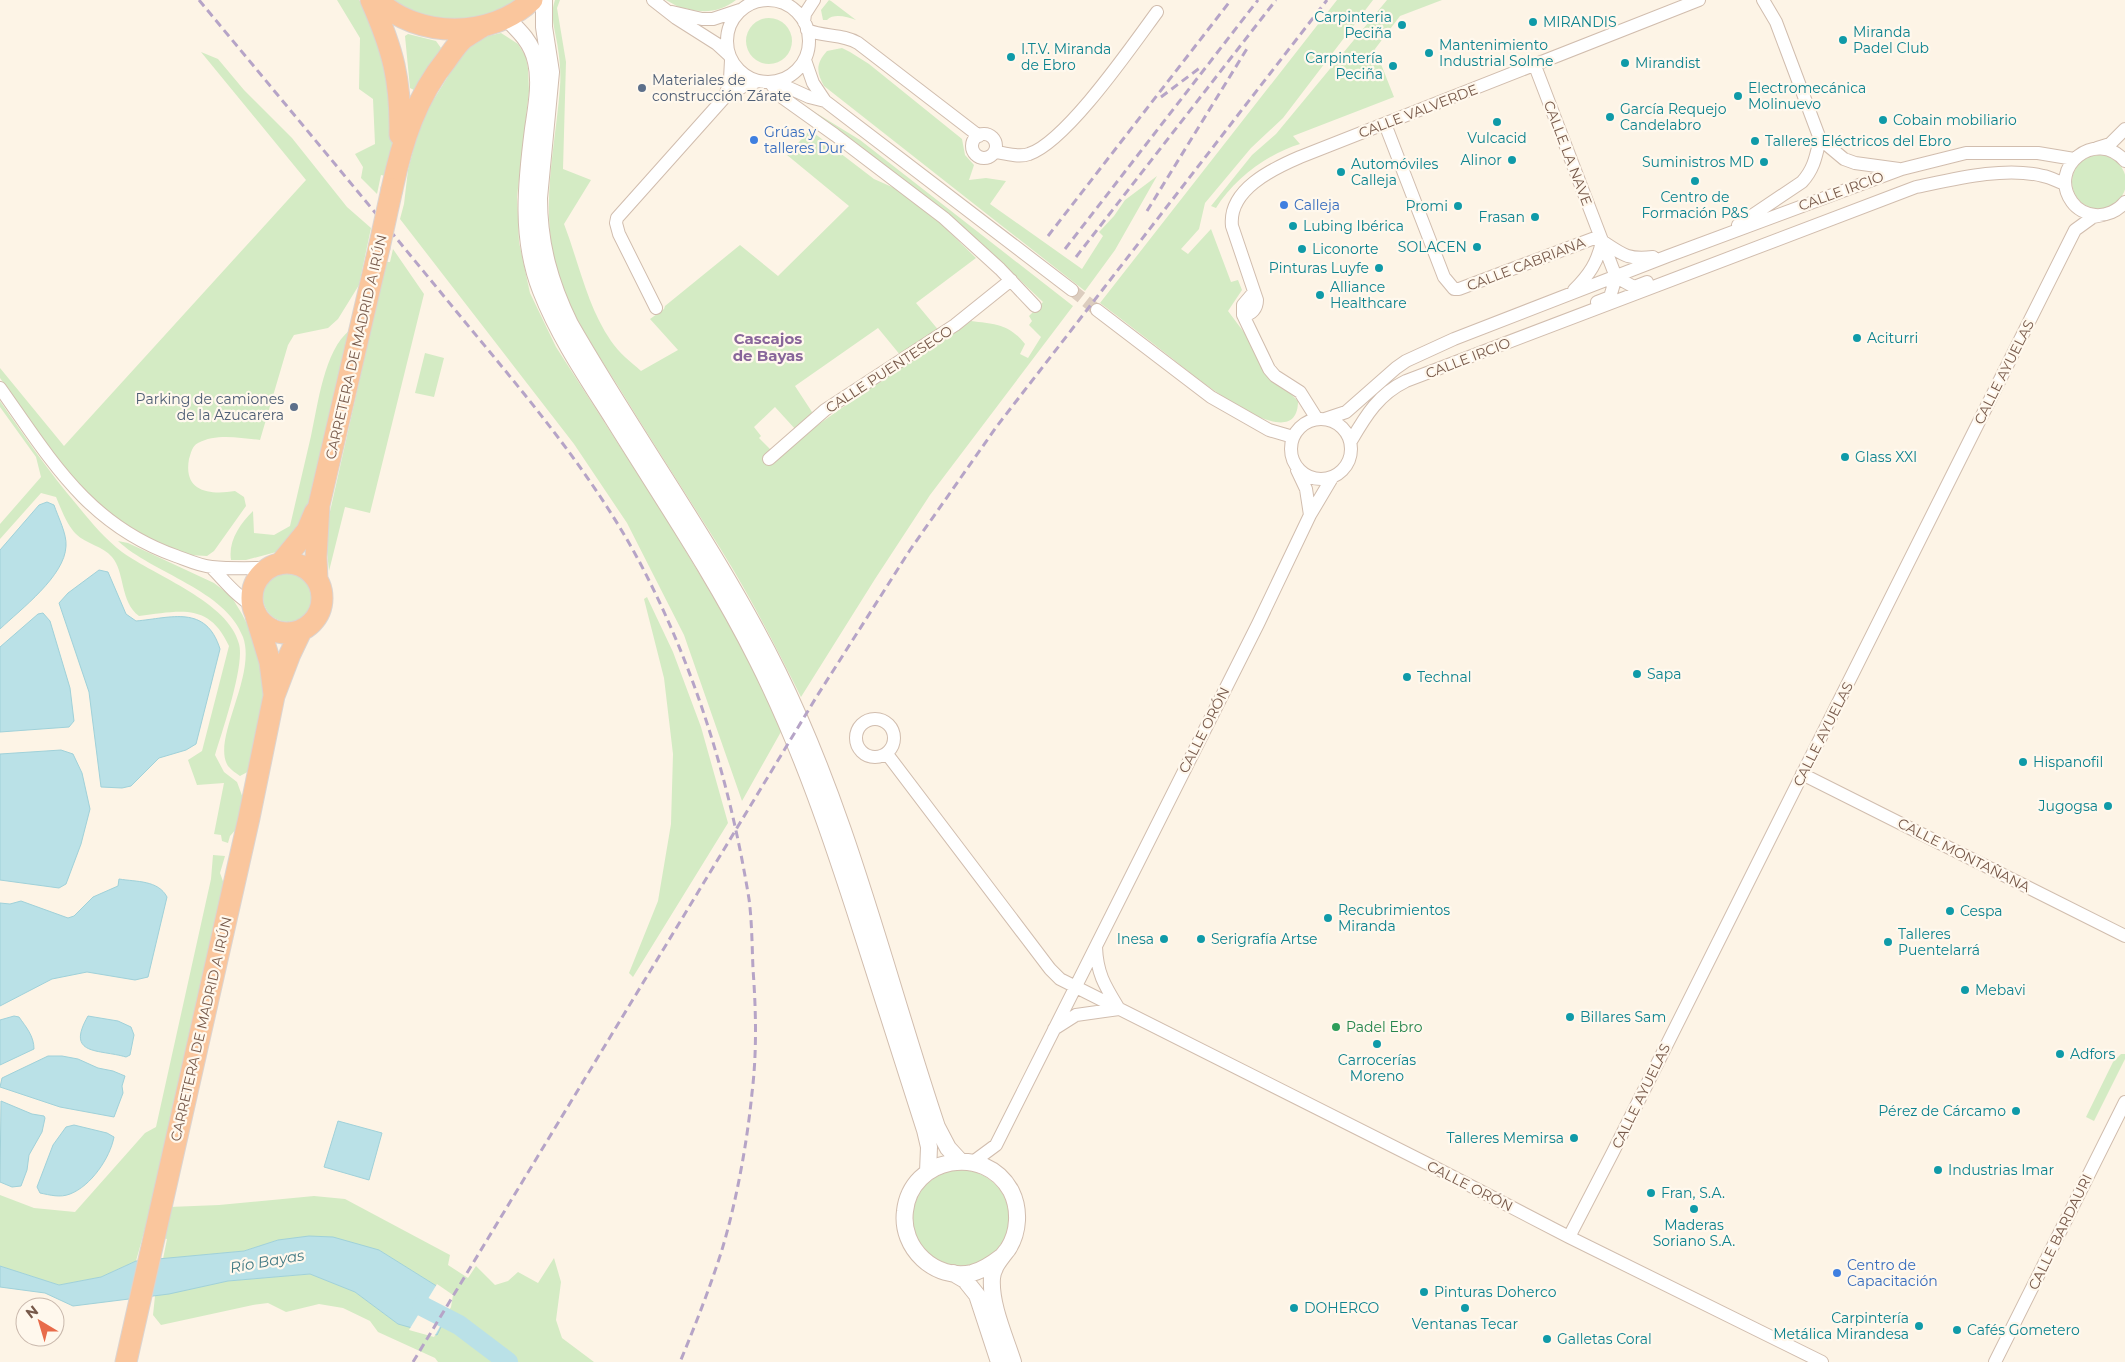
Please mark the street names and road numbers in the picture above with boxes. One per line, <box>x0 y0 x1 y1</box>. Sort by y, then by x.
street label: CALLE VALVERDE <box>1356 80 1480 142</box>
street label: CALLE LA NAVE <box>1540 98 1596 208</box>
street label: CALLE IRCIO <box>1796 167 1886 215</box>
street label: CARRETERA DE MADRID A IRÚN <box>321 233 391 461</box>
street label: CALLE CABRIANA <box>1464 233 1589 295</box>
street label: CALLE AYUELAS <box>1970 317 2038 427</box>
street label: CALLE PUENTESECO <box>822 321 956 417</box>
street label: CALLE IRCIO <box>1423 333 1513 382</box>
street label: CALLE AYUELAS <box>1789 679 1857 789</box>
street label: CALLE ORÓN <box>1175 684 1233 776</box>
street label: CALLE MONTAÑANA <box>1895 814 2034 897</box>
street label: CARRETERA DE MADRID A IRÚN <box>166 915 236 1143</box>
street label: CALLE AYUELAS <box>1608 1040 1674 1152</box>
street label: CALLE ORÓN <box>1424 1157 1516 1215</box>
street label: CALLE BARDAURI <box>2024 1171 2096 1293</box>

